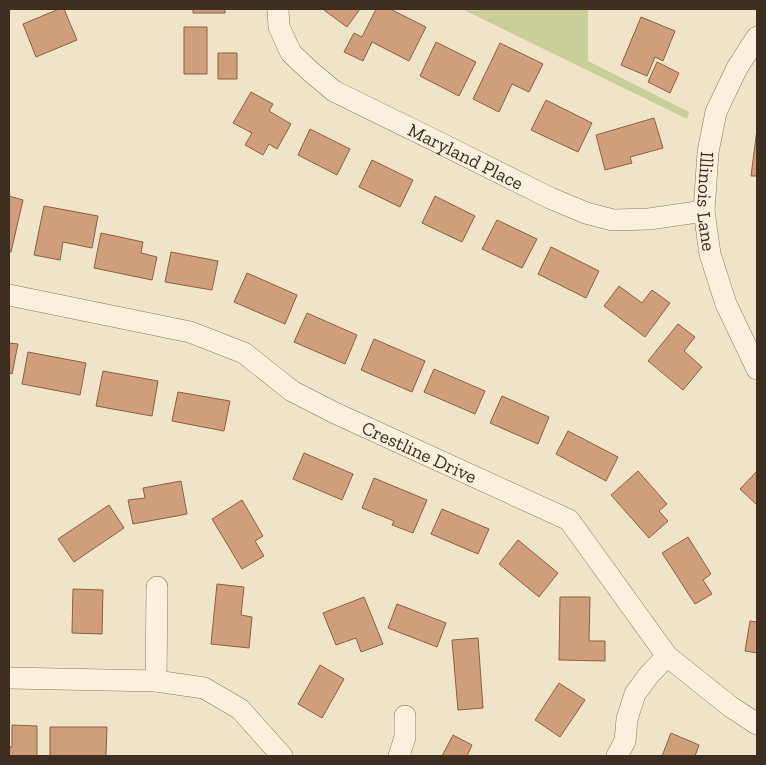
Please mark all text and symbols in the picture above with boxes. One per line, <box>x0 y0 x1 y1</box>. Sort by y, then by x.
street label: Maryland Place <box>404 118 527 194</box>
street label: Illinois Lane <box>692 151 721 252</box>
street label: Crestline Drive <box>358 415 481 488</box>

